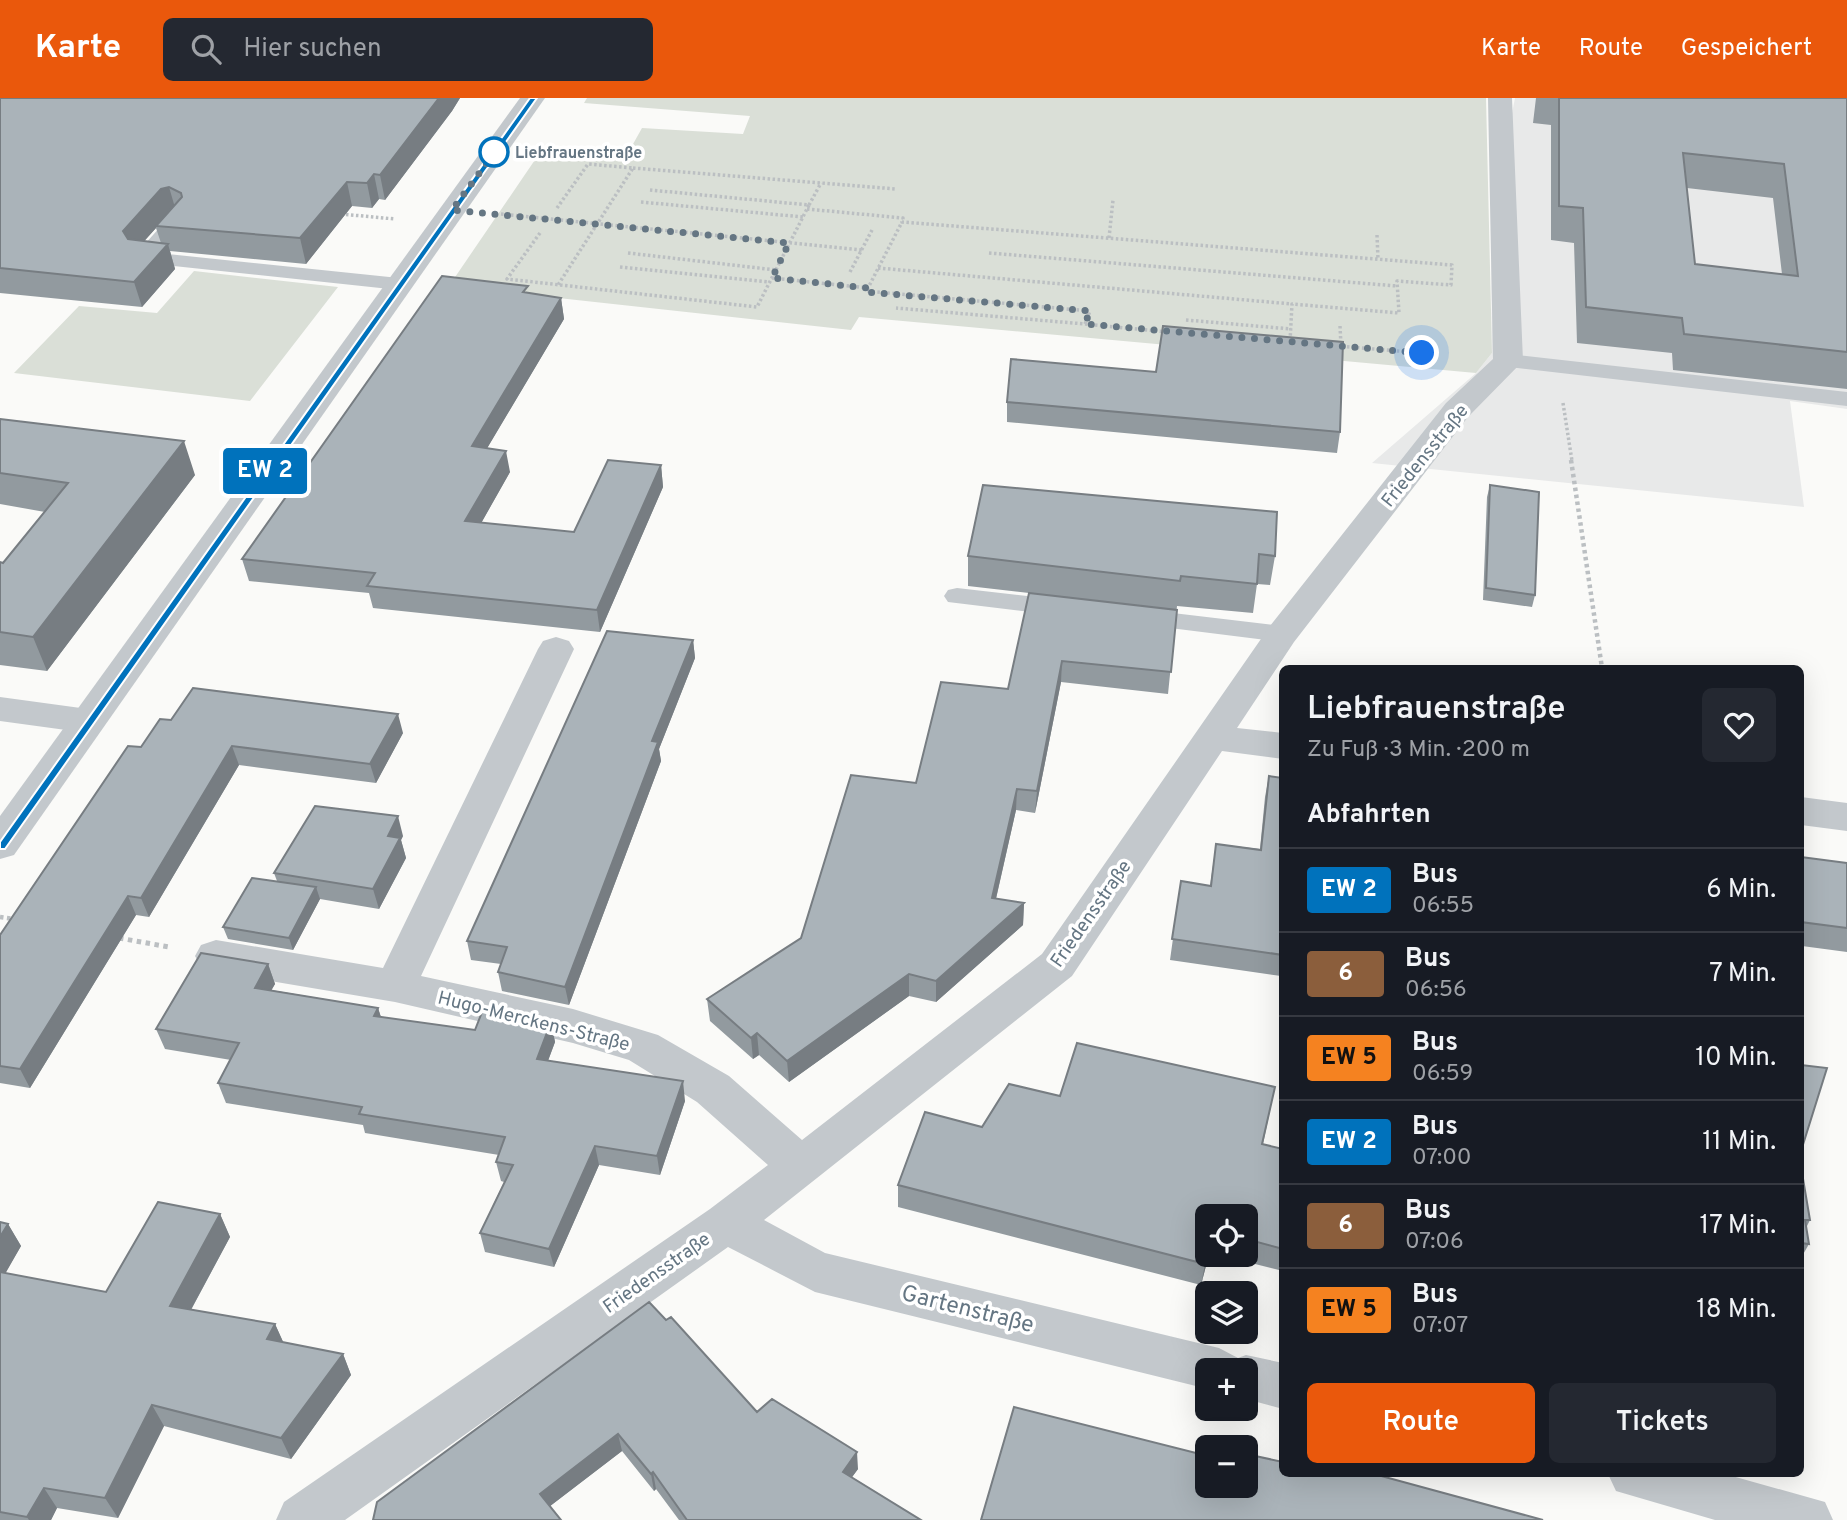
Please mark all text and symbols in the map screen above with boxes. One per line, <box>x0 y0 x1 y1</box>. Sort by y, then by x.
search box <box>163 18 653 81</box>
text: Karte <box>35 28 121 70</box>
icon: search <box>187 30 225 68</box>
text: Hier suchen <box>243 33 382 66</box>
text: Karte <box>1481 34 1541 64</box>
text: Route <box>1579 34 1643 64</box>
text: Gespeichert <box>1681 34 1812 64</box>
marker: Liebfrauenstraße <box>479 137 509 167</box>
place label: Liebfrauenstraße <box>515 144 642 164</box>
your location <box>1404 335 1439 370</box>
street label: Friedensstraße <box>1377 400 1474 513</box>
line badge: EW 2 <box>216 448 314 494</box>
text: EW 2 <box>237 456 293 486</box>
button: heart <box>1702 688 1776 762</box>
text: Liebfrauenstraße <box>1307 689 1565 731</box>
text: Zu Fuß · 3 Min. · 200 m <box>1307 736 1530 765</box>
text: Abfahrten <box>1307 799 1431 832</box>
street label: Friedensstraße <box>1046 856 1137 972</box>
text: Bus <box>1412 859 1458 892</box>
text: 6 Min. <box>1706 874 1776 907</box>
text: EW 2 <box>1321 875 1377 905</box>
text: 06:55 <box>1412 892 1474 921</box>
text: Bus <box>1405 943 1451 976</box>
text: 7 Min. <box>1709 958 1776 991</box>
text: 6 <box>1338 959 1353 989</box>
text: 06:56 <box>1405 976 1467 1005</box>
street label: Hugo-Merckens-Straße <box>435 986 632 1057</box>
text: Bus <box>1412 1027 1458 1060</box>
text: 10 Min. <box>1695 1042 1776 1075</box>
text: EW 5 <box>1321 1043 1377 1073</box>
text: 06:59 <box>1412 1060 1473 1089</box>
text: Bus <box>1412 1111 1458 1144</box>
text: 11 Min. <box>1702 1126 1776 1159</box>
text: EW 2 <box>1321 1127 1377 1157</box>
text: 07:00 <box>1412 1144 1472 1173</box>
text: Bus <box>1405 1195 1451 1228</box>
map controls <box>1195 1204 1258 1498</box>
button: locate <box>1195 1204 1258 1267</box>
text: 17 Min. <box>1700 1210 1776 1243</box>
text: 6 <box>1338 1211 1353 1241</box>
street label: Friedensstraße <box>599 1228 715 1319</box>
text: 07:06 <box>1405 1228 1464 1257</box>
text: Bus <box>1412 1279 1458 1312</box>
street label: Gartenstraße <box>898 1280 1037 1341</box>
button: layers <box>1195 1281 1258 1344</box>
text: 18 Min. <box>1696 1294 1776 1327</box>
text: EW 5 <box>1321 1295 1377 1325</box>
text: 07:07 <box>1412 1312 1468 1341</box>
button: + <box>1195 1358 1258 1421</box>
button: Route <box>1307 1383 1535 1463</box>
button: Tickets <box>1549 1383 1776 1463</box>
button: − <box>1195 1435 1258 1498</box>

